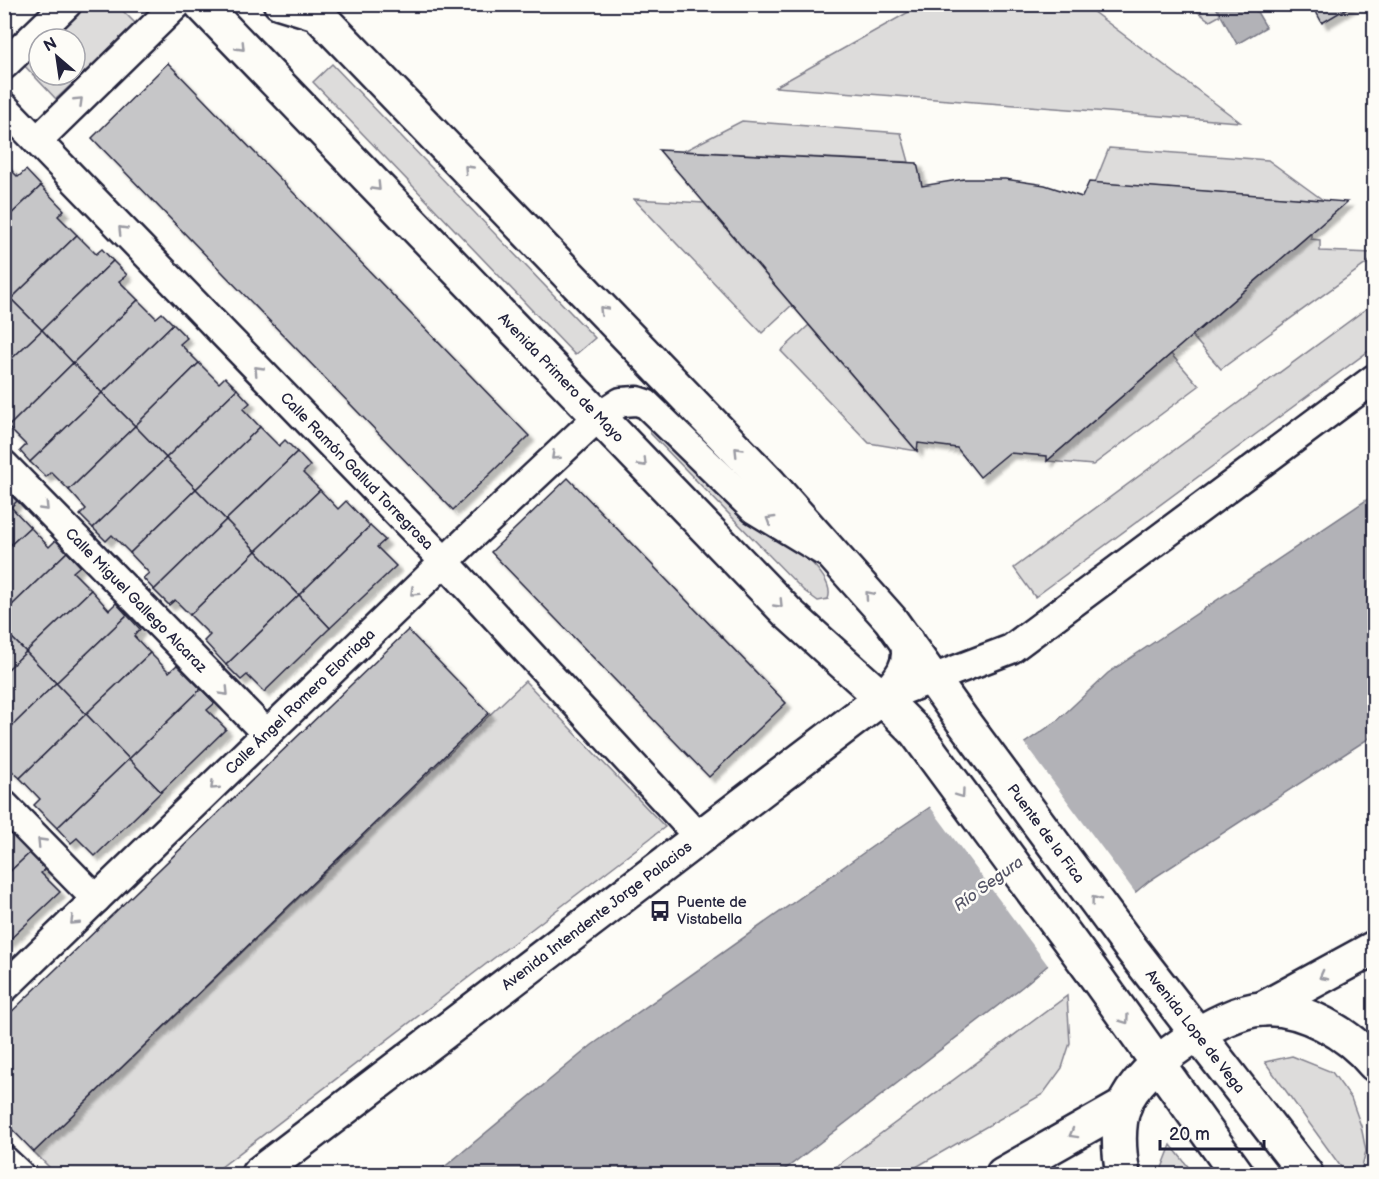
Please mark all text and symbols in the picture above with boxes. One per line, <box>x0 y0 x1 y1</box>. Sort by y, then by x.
north arrow <box>27 27 87 87</box>
text: N <box>41 34 60 56</box>
one-way arrow <box>234 40 245 50</box>
one-way arrow <box>71 97 82 108</box>
one-way arrow <box>464 166 475 177</box>
one-way arrow <box>369 180 380 191</box>
one-way arrow <box>118 226 129 236</box>
one-way arrow <box>599 306 610 316</box>
street label: Avenida Primero de Mayo <box>494 309 628 447</box>
one-way arrow <box>254 366 265 377</box>
street label: Calle Ramón Gallud Torregrosa <box>276 389 437 554</box>
one-way arrow <box>734 447 745 457</box>
one-way arrow <box>551 449 562 460</box>
one-way arrow <box>636 457 647 467</box>
one-way arrow <box>38 500 49 511</box>
one-way arrow <box>766 515 776 527</box>
street label: Calle Miguel Gallego Alcaraz <box>61 524 211 677</box>
one-way arrow <box>411 584 422 595</box>
one-way arrow <box>865 591 876 602</box>
one-way arrow <box>771 596 782 607</box>
street label: Calle Ángel Romero Elorriaga <box>221 625 379 779</box>
one-way arrow <box>218 686 229 696</box>
one-way arrow <box>210 778 221 789</box>
street label: Puente de la Fica <box>1003 780 1088 887</box>
one-way arrow <box>954 787 965 798</box>
street label: Avenida Intendente Jorge Palacios <box>498 837 696 995</box>
one-way arrow <box>37 839 48 850</box>
water label: Río Segura <box>951 853 1027 916</box>
place label: Puente de Vistabella <box>677 893 747 929</box>
one-way arrow <box>1091 896 1102 907</box>
bus stop icon: Puente de Vistabella <box>648 899 672 923</box>
one-way arrow <box>70 914 80 925</box>
street label: Avenida Lope de Vega <box>1141 966 1249 1097</box>
one-way arrow <box>1319 969 1329 980</box>
one-way arrow <box>1118 1013 1129 1024</box>
scale bar <box>1160 1113 1264 1151</box>
text: 20 m <box>1169 1124 1210 1145</box>
one-way arrow <box>1069 1127 1080 1138</box>

